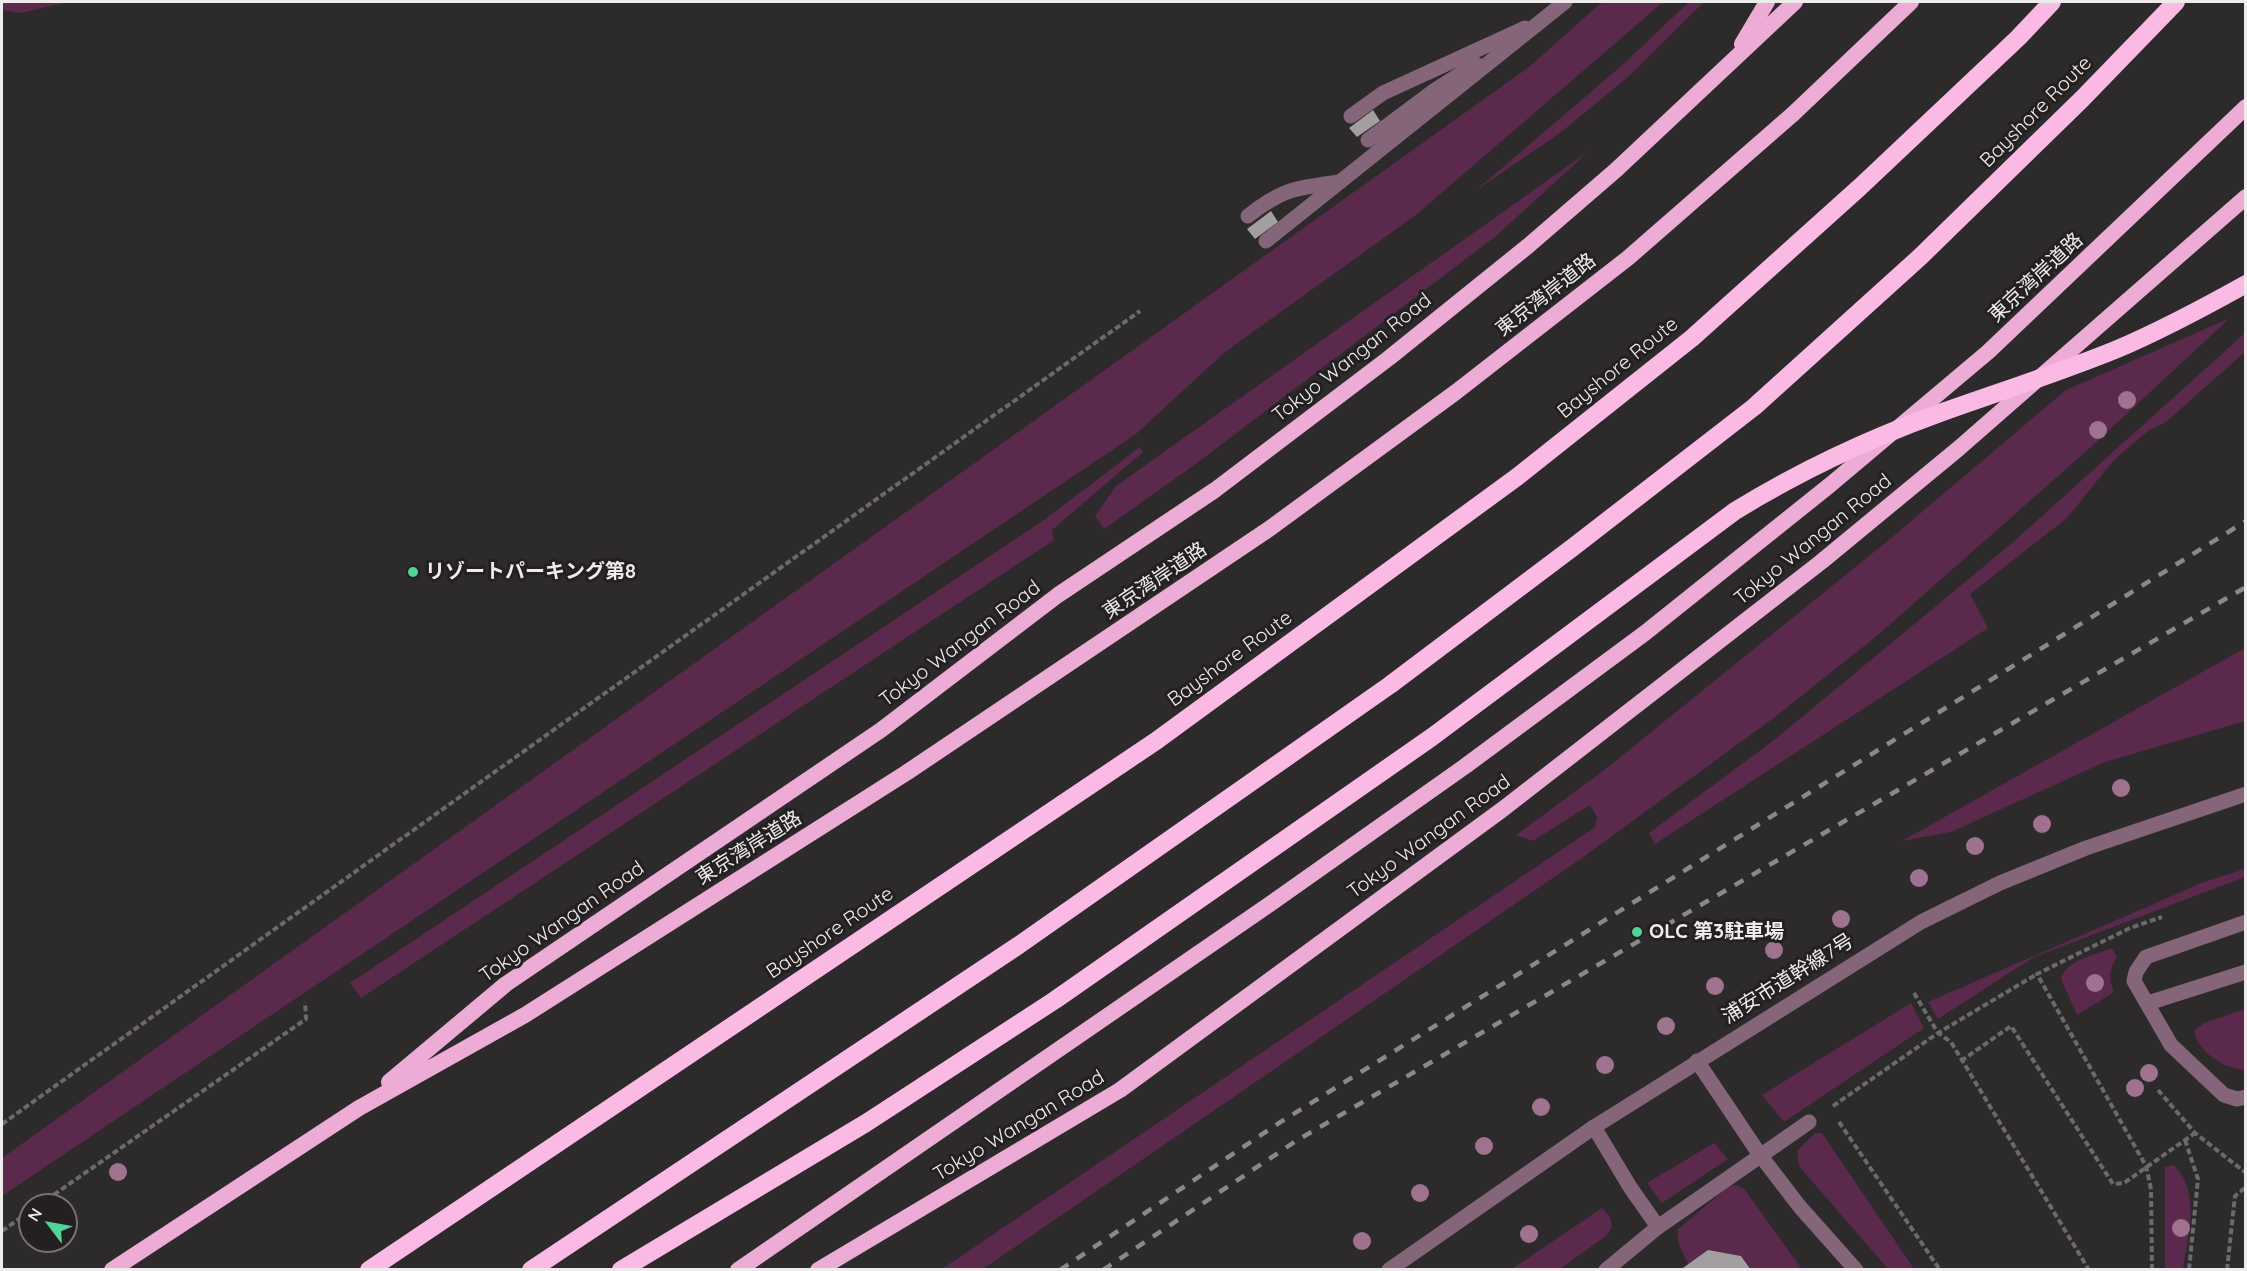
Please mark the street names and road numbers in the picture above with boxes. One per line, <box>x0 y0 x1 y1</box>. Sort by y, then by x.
street label: Bayshore Route <box>1975 51 2097 173</box>
street label: 東京湾岸道路 <box>1984 228 2088 328</box>
street label: 東京湾岸道路 <box>1491 249 1601 341</box>
street label: Tokyo Wangan Road <box>1268 288 1436 428</box>
street label: Bayshore Route <box>1553 312 1683 424</box>
street label: Tokyo Wangan Road <box>1730 469 1896 611</box>
street label: 東京湾岸道路 <box>1099 538 1211 624</box>
street label: Tokyo Wangan Road <box>875 576 1045 712</box>
street label: Bayshore Route <box>1163 606 1297 712</box>
street label: Tokyo Wangan Road <box>1343 770 1515 904</box>
street label: 東京湾岸道路 <box>692 806 806 890</box>
street label: Tokyo Wangan Road <box>475 856 649 988</box>
street label: Bayshore Route <box>762 882 898 984</box>
street label: 浦安市道幹線7号 <box>1718 929 1858 1029</box>
street label: Tokyo Wangan Road <box>929 1065 1109 1187</box>

